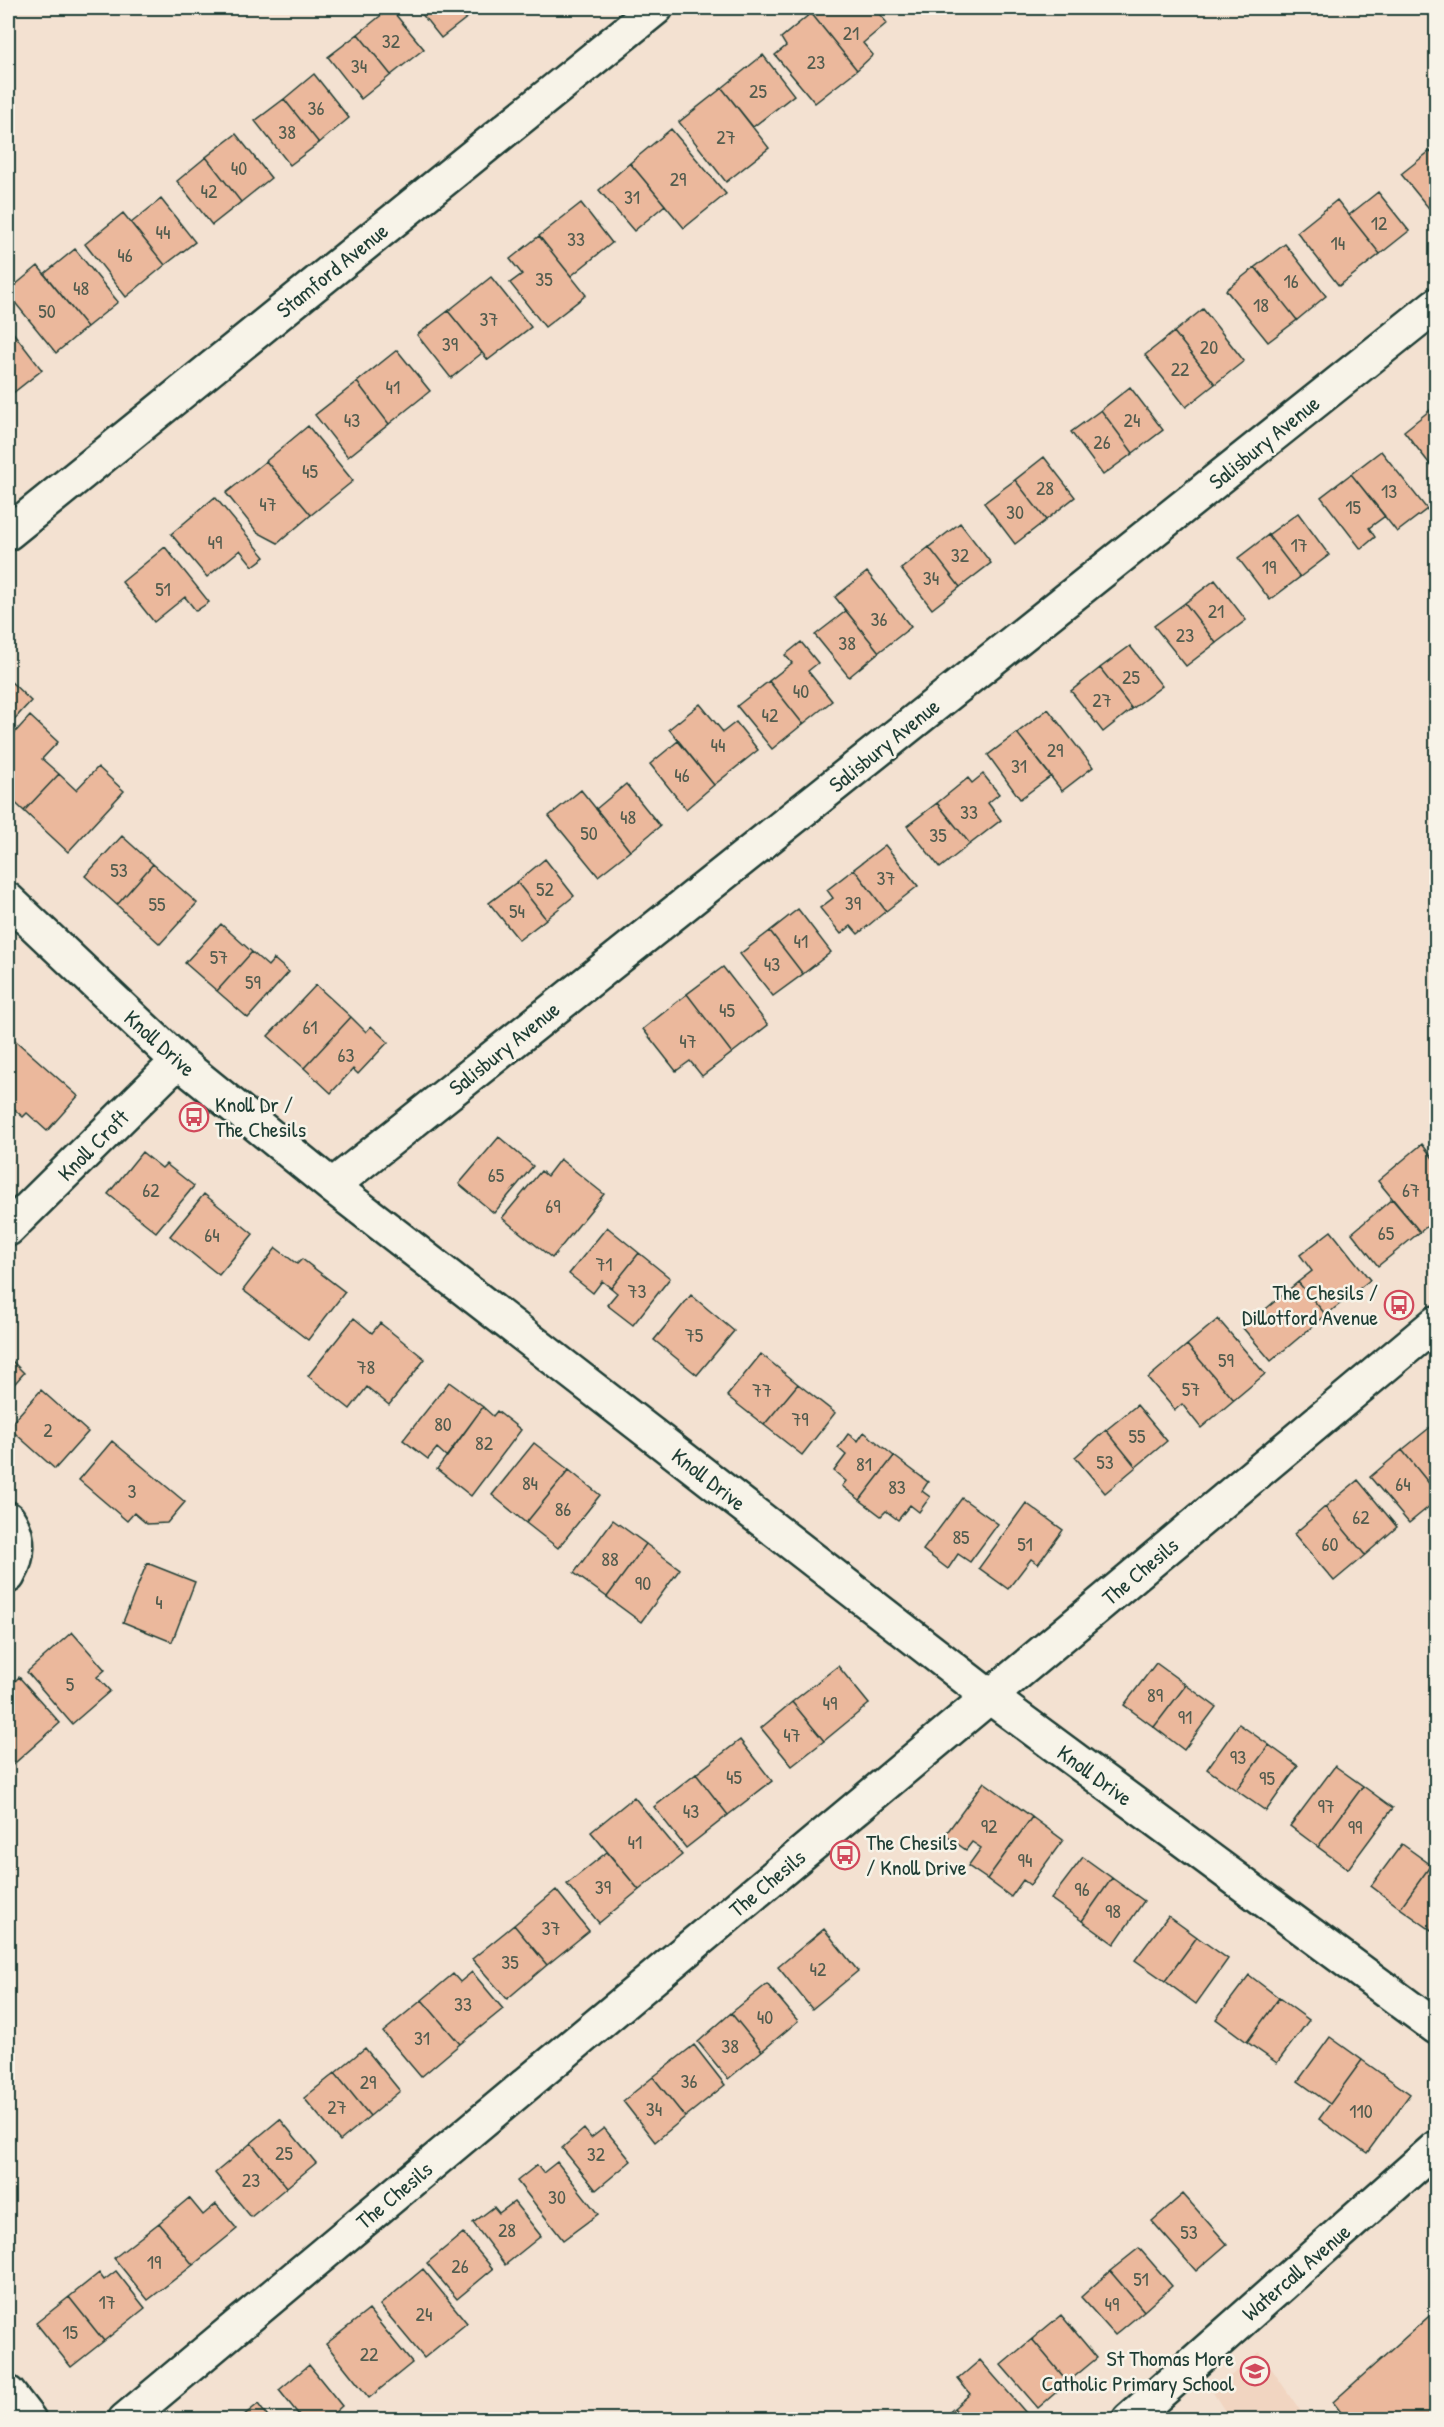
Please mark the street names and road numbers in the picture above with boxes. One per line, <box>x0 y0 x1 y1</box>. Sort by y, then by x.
street label: Stamford Avenue <box>270 215 394 324</box>
street label: Salisbury Avenue <box>1202 388 1326 496</box>
street label: Salisbury Avenue <box>822 691 946 799</box>
street label: Salisbury Avenue <box>442 994 566 1102</box>
street label: Knoll Drive <box>118 1003 202 1083</box>
street label: Knoll Croft <box>51 1102 136 1187</box>
street label: Knoll Drive <box>666 1441 752 1518</box>
street label: The Chesils <box>1095 1530 1185 1612</box>
street label: Knoll Drive <box>1051 1738 1139 1813</box>
street label: The Chesils <box>722 1842 812 1924</box>
street label: The Chesils <box>349 2154 439 2236</box>
street label: Watercall Avenue <box>1235 2216 1357 2327</box>

